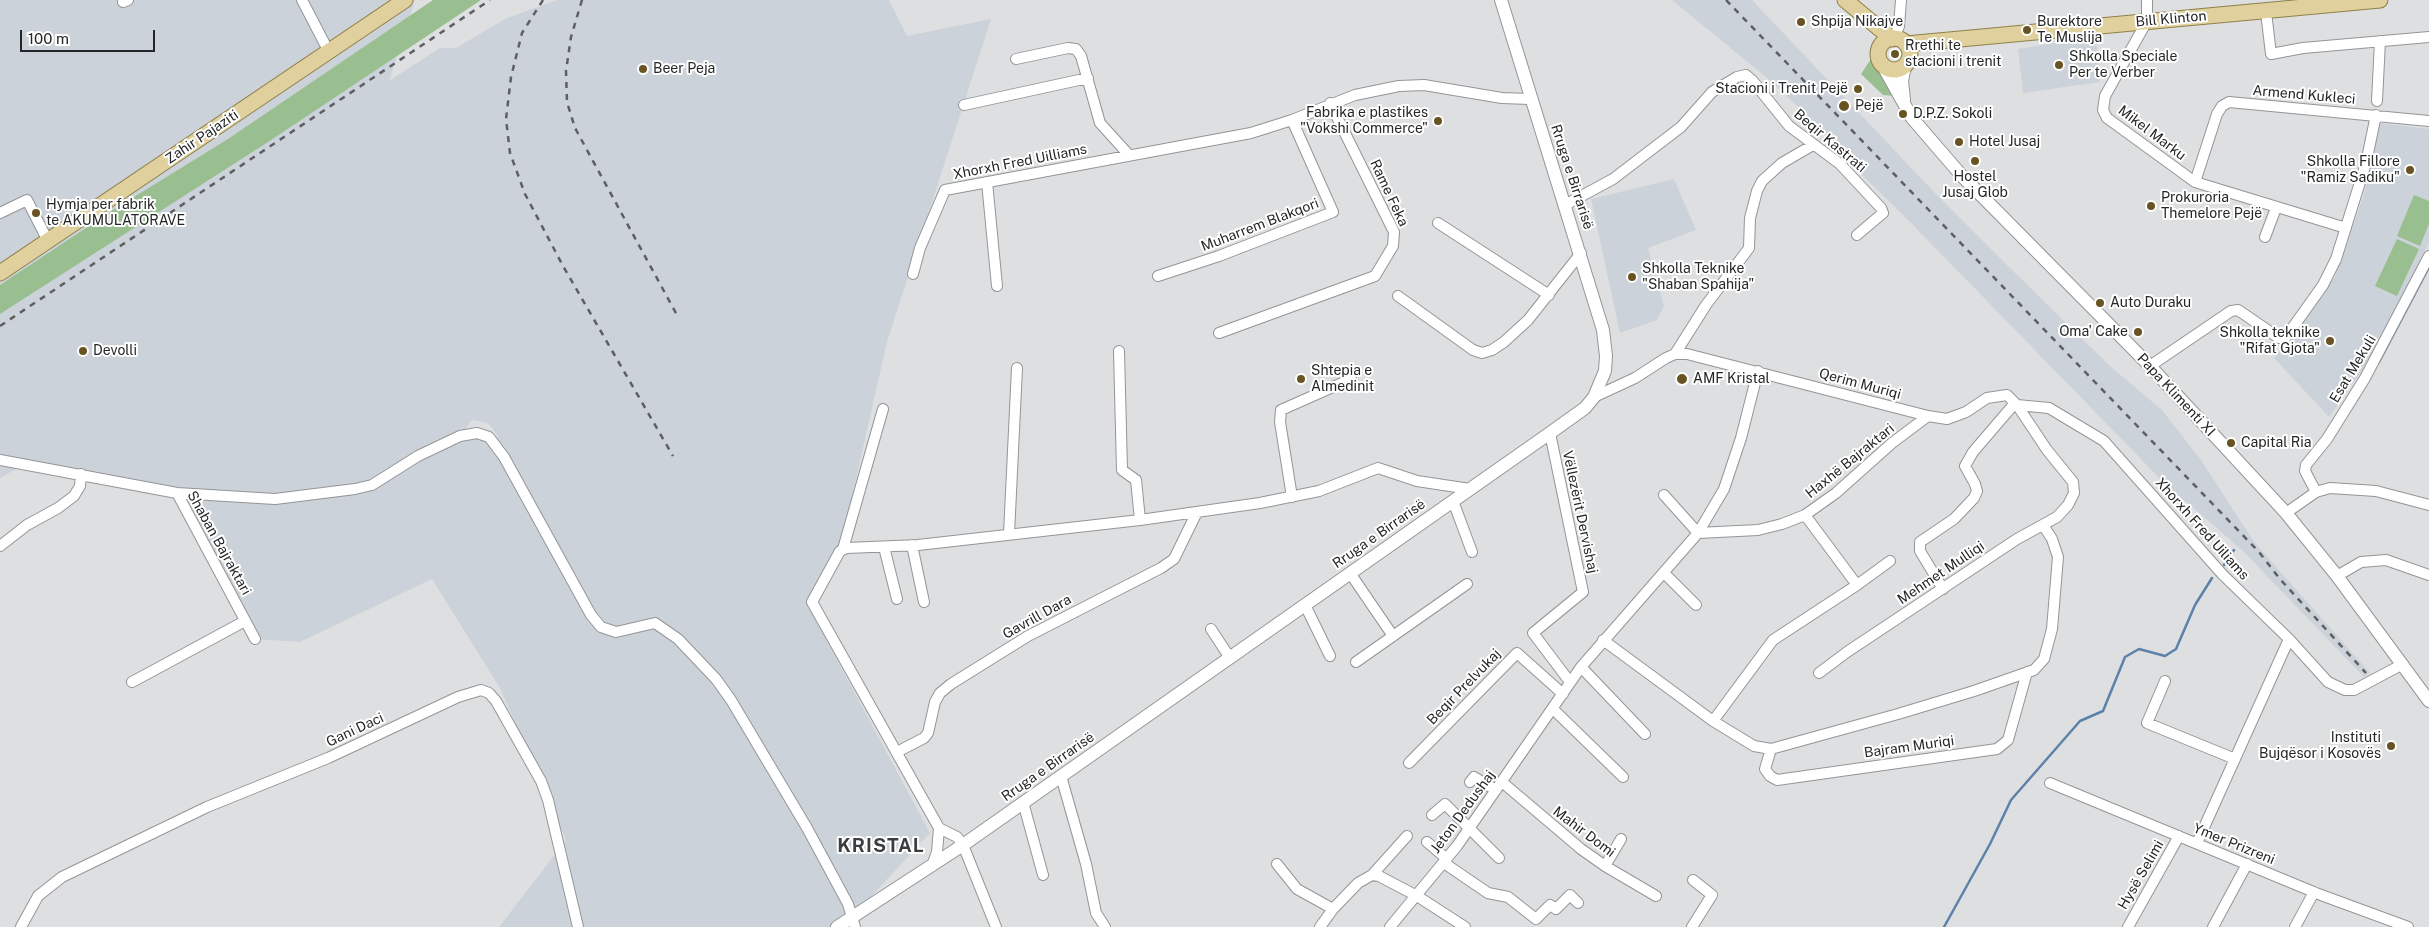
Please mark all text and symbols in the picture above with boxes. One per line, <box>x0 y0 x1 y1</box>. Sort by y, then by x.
street label: Bill Klinton <box>2135 8 2207 30</box>
place label: Shpija Nikajve <box>1811 14 1903 30</box>
place label: Burektore Te Muslija <box>2037 14 2102 46</box>
marker: Shpija Nikajve <box>1795 16 1807 28</box>
scale bar <box>22 20 158 52</box>
marker: Burektore Te Muslija <box>2021 24 2033 36</box>
text: 100 m <box>28 30 69 47</box>
place label: Rrethi te stacioni i trenit <box>1905 38 2002 70</box>
marker: Rrethi te stacioni i trenit <box>1889 48 1901 60</box>
place label: Shkolla Speciale Per te Verber <box>2069 49 2177 82</box>
marker: Shkolla Speciale Per te Verber <box>2053 59 2065 71</box>
place label: Beer Peja <box>653 61 715 77</box>
marker: Beer Peja <box>637 63 649 75</box>
place label: Stacioni i Trenit Pejë <box>1715 81 1848 97</box>
street label: Armend Kukleci <box>2252 82 2356 108</box>
marker: Stacioni i Trenit Pejë <box>1852 83 1864 95</box>
place label: Pejë <box>1855 98 1883 114</box>
marker: Pejë <box>1837 99 1851 113</box>
street label: Mikel Marku <box>2115 102 2189 164</box>
place label: Fabrika e plastikes "Vokshi Commerce" <box>1300 105 1428 138</box>
street label: Zahir Pajaziti <box>162 106 242 168</box>
street label: Beqir Kastrati <box>1790 106 1870 176</box>
place label: D.P.Z. Sokoli <box>1913 106 1992 122</box>
marker: D.P.Z. Sokoli <box>1897 108 1909 120</box>
marker: Fabrika e plastikes "Vokshi Commerce" <box>1432 115 1444 127</box>
street label: Rruga e Birrarisë <box>1547 122 1597 232</box>
place label: Hotel Jusaj <box>1969 134 2040 150</box>
marker: Hotel Jusaj <box>1953 136 1965 148</box>
street label: Xhorxh Fred Uilliams <box>952 141 1088 183</box>
place label: Shkolla Fillore "Ramiz Sadiku" <box>2301 154 2400 186</box>
marker: Hostel Jusaj Glob <box>1969 155 1981 167</box>
street label: Rame Feka <box>1366 157 1412 229</box>
marker: Shkolla Fillore "Ramiz Sadiku" <box>2404 164 2416 176</box>
place label: Hostel Jusaj Glob <box>1942 169 2008 202</box>
place label: Prokuroria Themelore Pejë <box>2161 190 2262 222</box>
street label: Muharrem Blakqori <box>1199 195 1321 255</box>
place label: Hymja per fabrik te AKUMULATORAVE <box>46 197 185 230</box>
marker: Prokuroria Themelore Pejë <box>2145 200 2157 212</box>
marker: Hymja per fabrik te AKUMULATORAVE <box>30 207 42 219</box>
place label: Shkolla Teknike "Shaban Spahija" <box>1642 261 1754 294</box>
marker: Shkolla Teknike "Shaban Spahija" <box>1626 271 1638 283</box>
place label: Auto Duraku <box>2110 295 2191 311</box>
marker: Auto Duraku <box>2094 297 2106 309</box>
place label: Oma' Cake <box>2059 324 2128 340</box>
place label: Shkolla teknike "Rifat Gjota" <box>2220 325 2320 358</box>
marker: Oma' Cake <box>2132 326 2144 338</box>
street label: Esat Mekuli <box>2326 332 2380 406</box>
marker: Shkolla teknike "Rifat Gjota" <box>2324 335 2336 347</box>
place label: Devolli <box>93 343 137 359</box>
marker: Devolli <box>77 345 89 357</box>
street label: Papa Klimenti XI <box>2133 350 2219 440</box>
place label: Shtepia e Almedinit <box>1311 363 1374 396</box>
street label: Qerim Muriqi <box>1817 365 1903 403</box>
place label: AMF Kristal <box>1693 371 1770 387</box>
marker: AMF Kristal <box>1675 372 1689 386</box>
marker: Shtepia e Almedinit <box>1295 373 1307 385</box>
street label: Haxhë Bajraktari <box>1802 420 1898 502</box>
place label: Capital Ria <box>2241 435 2311 451</box>
marker: Capital Ria <box>2225 437 2237 449</box>
street label: Vëllezërit Dervishaj <box>1559 449 1601 575</box>
street label: Xhorxh Fred Uiliams <box>2152 474 2252 584</box>
street label: Shaban Bajraktari <box>183 488 255 598</box>
street label: Rruga e Birrarisë <box>1329 496 1429 572</box>
street label: Mehmet Mulliqi <box>1894 538 1988 608</box>
street label: Gavrill Dara <box>1000 591 1074 643</box>
street label: Beqir Prelvukaj <box>1424 646 1504 728</box>
street label: Gani Daci <box>324 709 386 751</box>
street label: Rruga e Birrarisë <box>998 729 1098 805</box>
place label: Instituti Bujqësor i Kosovës <box>2259 730 2381 762</box>
street label: Bajram Muriqi <box>1863 732 1955 762</box>
marker: Instituti Bujqësor i Kosovës <box>2385 740 2397 752</box>
street label: Jeton Dedushaj <box>1427 767 1499 857</box>
street label: Mahir Domi <box>1549 803 1619 861</box>
street label: Ymer Prizreni <box>2191 820 2277 868</box>
district label: KRISTAL <box>836 835 926 857</box>
street label: Hysë Selimi <box>2114 837 2168 913</box>

